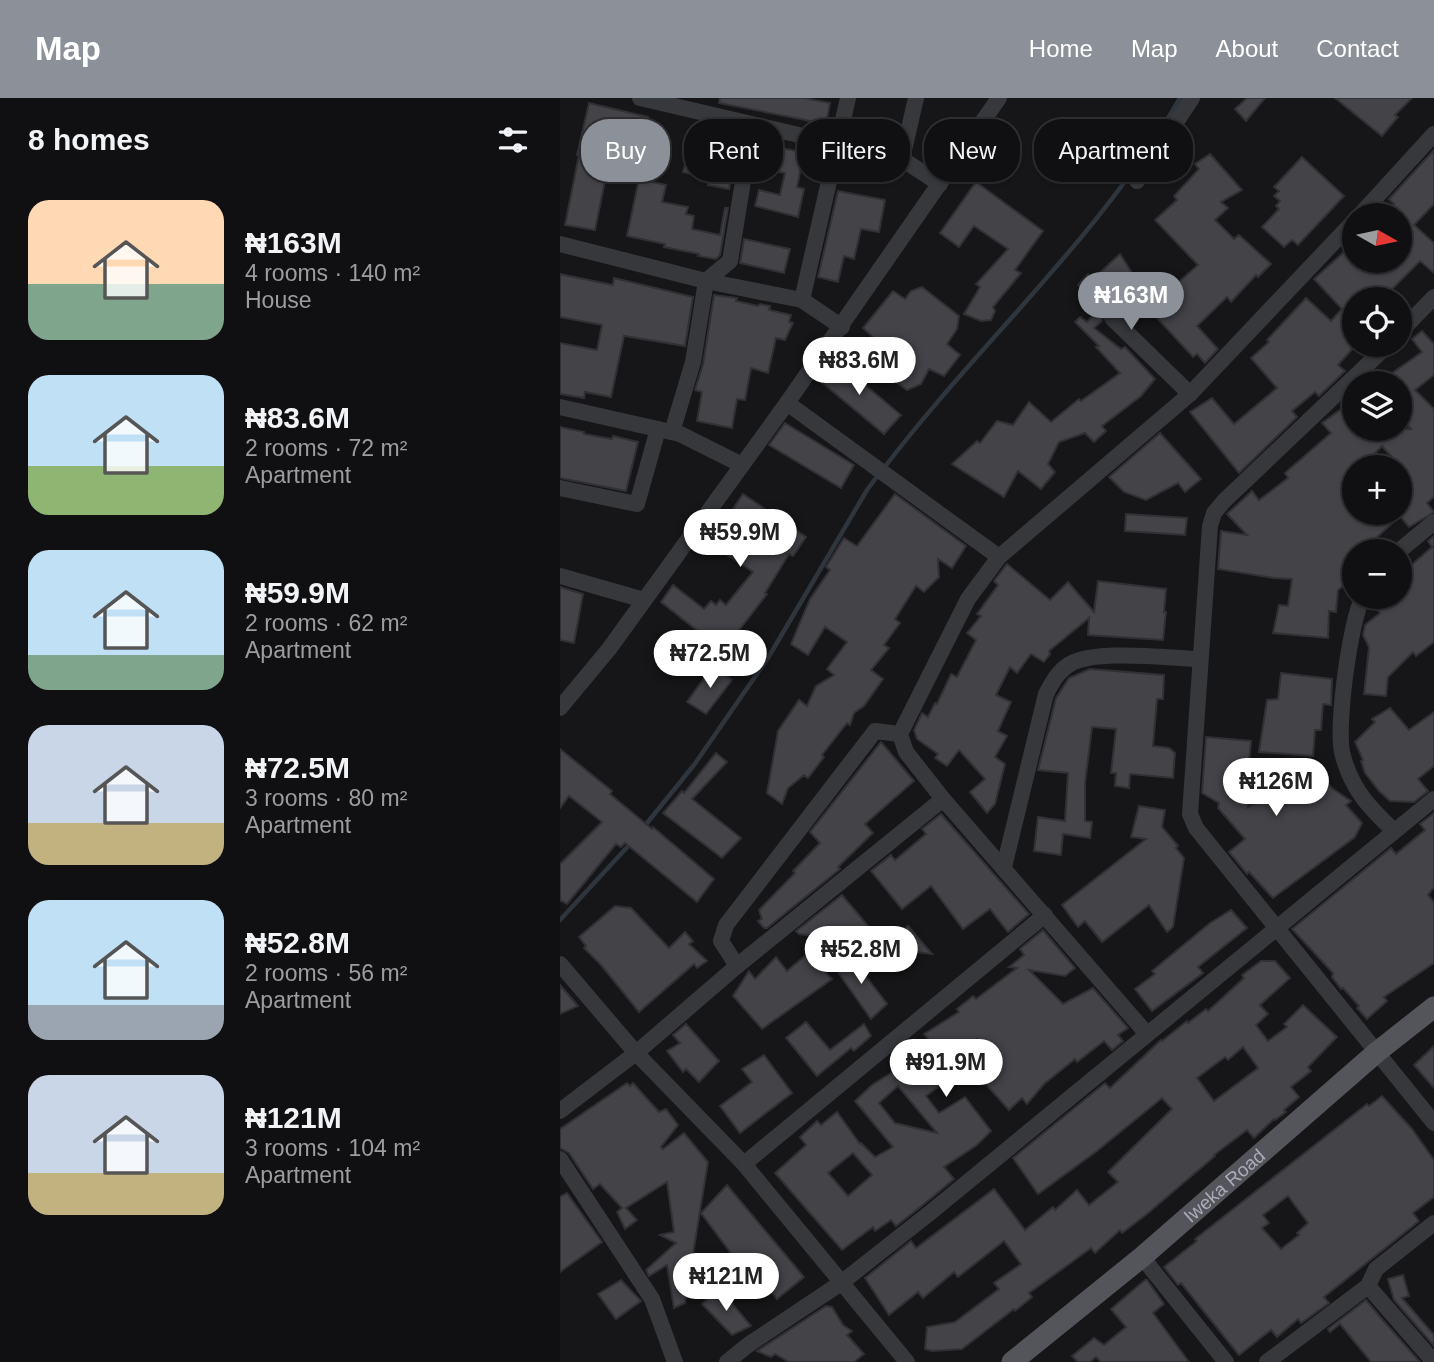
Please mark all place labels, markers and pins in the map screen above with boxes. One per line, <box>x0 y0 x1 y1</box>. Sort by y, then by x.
pin: ₦163M <box>1082 272 1180 332</box>
pin: ₦83.6M <box>802 338 916 397</box>
pin: ₦59.9M <box>683 510 797 569</box>
pin: ₦72.5M <box>653 630 767 690</box>
pin: ₦126M <box>1227 758 1325 818</box>
pin: ₦52.8M <box>804 926 918 986</box>
pin: ₦91.9M <box>889 1040 1003 1099</box>
pin: ₦121M <box>677 1254 775 1313</box>

